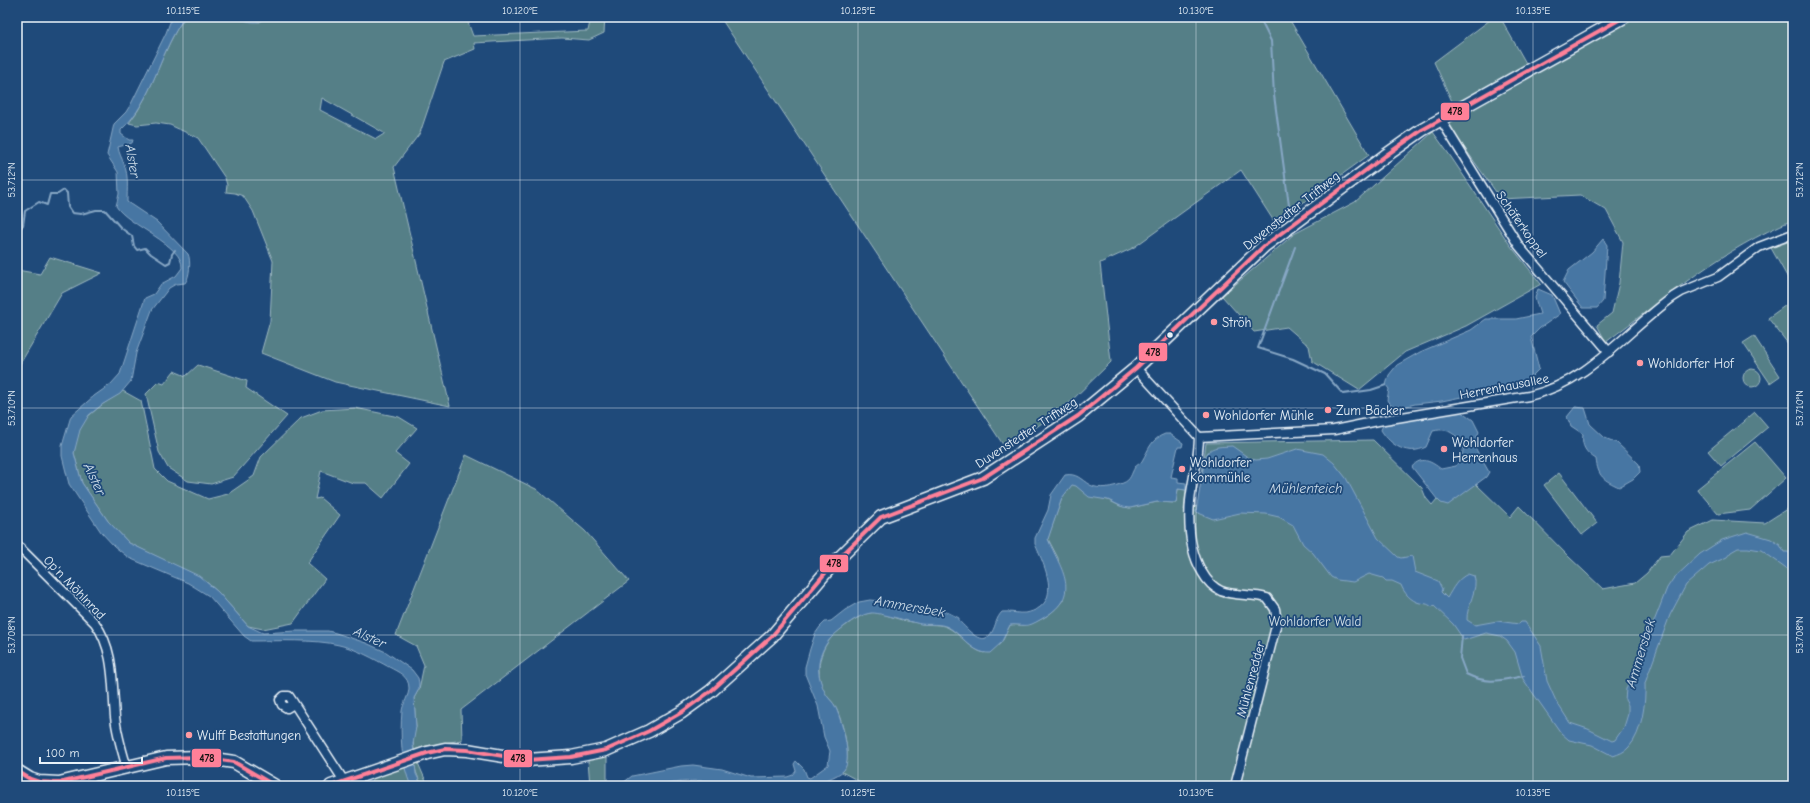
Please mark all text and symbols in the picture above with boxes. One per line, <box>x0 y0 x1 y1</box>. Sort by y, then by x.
text: 10.115°E <box>166 5 200 17</box>
text: 10.120°E <box>502 5 538 17</box>
text: 10.125°E <box>841 5 875 17</box>
text: 10.130°E <box>1178 5 1214 17</box>
text: 10.135°E <box>1516 5 1550 17</box>
line badge: 478 <box>1440 102 1470 121</box>
text: 478 <box>1447 105 1463 118</box>
water label: Alster <box>121 142 144 181</box>
text: 53.712°N <box>6 163 18 197</box>
text: 53.712°N <box>1794 163 1806 197</box>
street label: Duvenstedter Triftweg <box>1240 168 1343 253</box>
street label: Schäferkoppel <box>1493 188 1550 261</box>
place label: Ströh <box>1222 315 1252 330</box>
marker: Ströh <box>1209 317 1219 327</box>
unlabelled marker <box>1165 330 1175 340</box>
line badge: 478 <box>1138 342 1168 362</box>
text: 478 <box>1145 346 1161 359</box>
place label: Wohldorfer Hof <box>1648 356 1735 371</box>
marker: Wohldorfer Hof <box>1635 358 1645 368</box>
street label: Herrenhausallee <box>1458 370 1551 403</box>
text: 53.710°N <box>6 390 18 426</box>
text: 53.710°N <box>1794 390 1806 426</box>
street label: Duvenstedter Triftweg <box>973 394 1080 471</box>
place label: Zum Bäcker <box>1336 403 1405 418</box>
marker: Zum Bäcker <box>1323 405 1333 415</box>
place label: Wohldorfer Mühle <box>1214 408 1314 423</box>
marker: Wohldorfer Mühle <box>1201 410 1211 420</box>
place label: Wohldorfer Herrenhaus <box>1452 435 1517 465</box>
marker: Wohldorfer Herrenhaus <box>1439 444 1449 454</box>
place label: Wohldorfer Kornmühle <box>1190 455 1252 485</box>
water label: Alster <box>79 459 110 499</box>
marker: Wohldorfer Kornmühle <box>1177 464 1187 474</box>
water label: Mühlenteich <box>1268 480 1343 497</box>
street label: Op'n Möhlnrad <box>41 552 109 622</box>
line badge: 478 <box>819 554 849 573</box>
text: 478 <box>826 557 842 570</box>
water label: Ammersbek <box>872 592 947 621</box>
park label: Wohldorfer Wald <box>1269 614 1361 629</box>
text: 53.708°N <box>6 616 18 654</box>
water label: Ammersbek <box>1622 616 1659 691</box>
text: 53.708°N <box>1794 616 1806 654</box>
water label: Alster <box>350 622 390 653</box>
street label: Mühlenredder <box>1233 639 1268 719</box>
place label: Wulff Bestattungen <box>197 728 301 743</box>
marker: Wulff Bestattungen <box>184 730 194 740</box>
scale bar <box>40 739 142 765</box>
text: 100 m <box>46 746 79 760</box>
line badge: 478 <box>191 748 222 768</box>
line badge: 478 <box>503 749 533 768</box>
text: 478 <box>199 752 215 765</box>
text: 478 <box>510 752 526 765</box>
text: 10.115°E <box>166 787 200 799</box>
text: 10.120°E <box>502 787 538 799</box>
text: 10.125°E <box>841 787 875 799</box>
text: 10.130°E <box>1178 787 1214 799</box>
text: 10.135°E <box>1516 787 1550 799</box>

